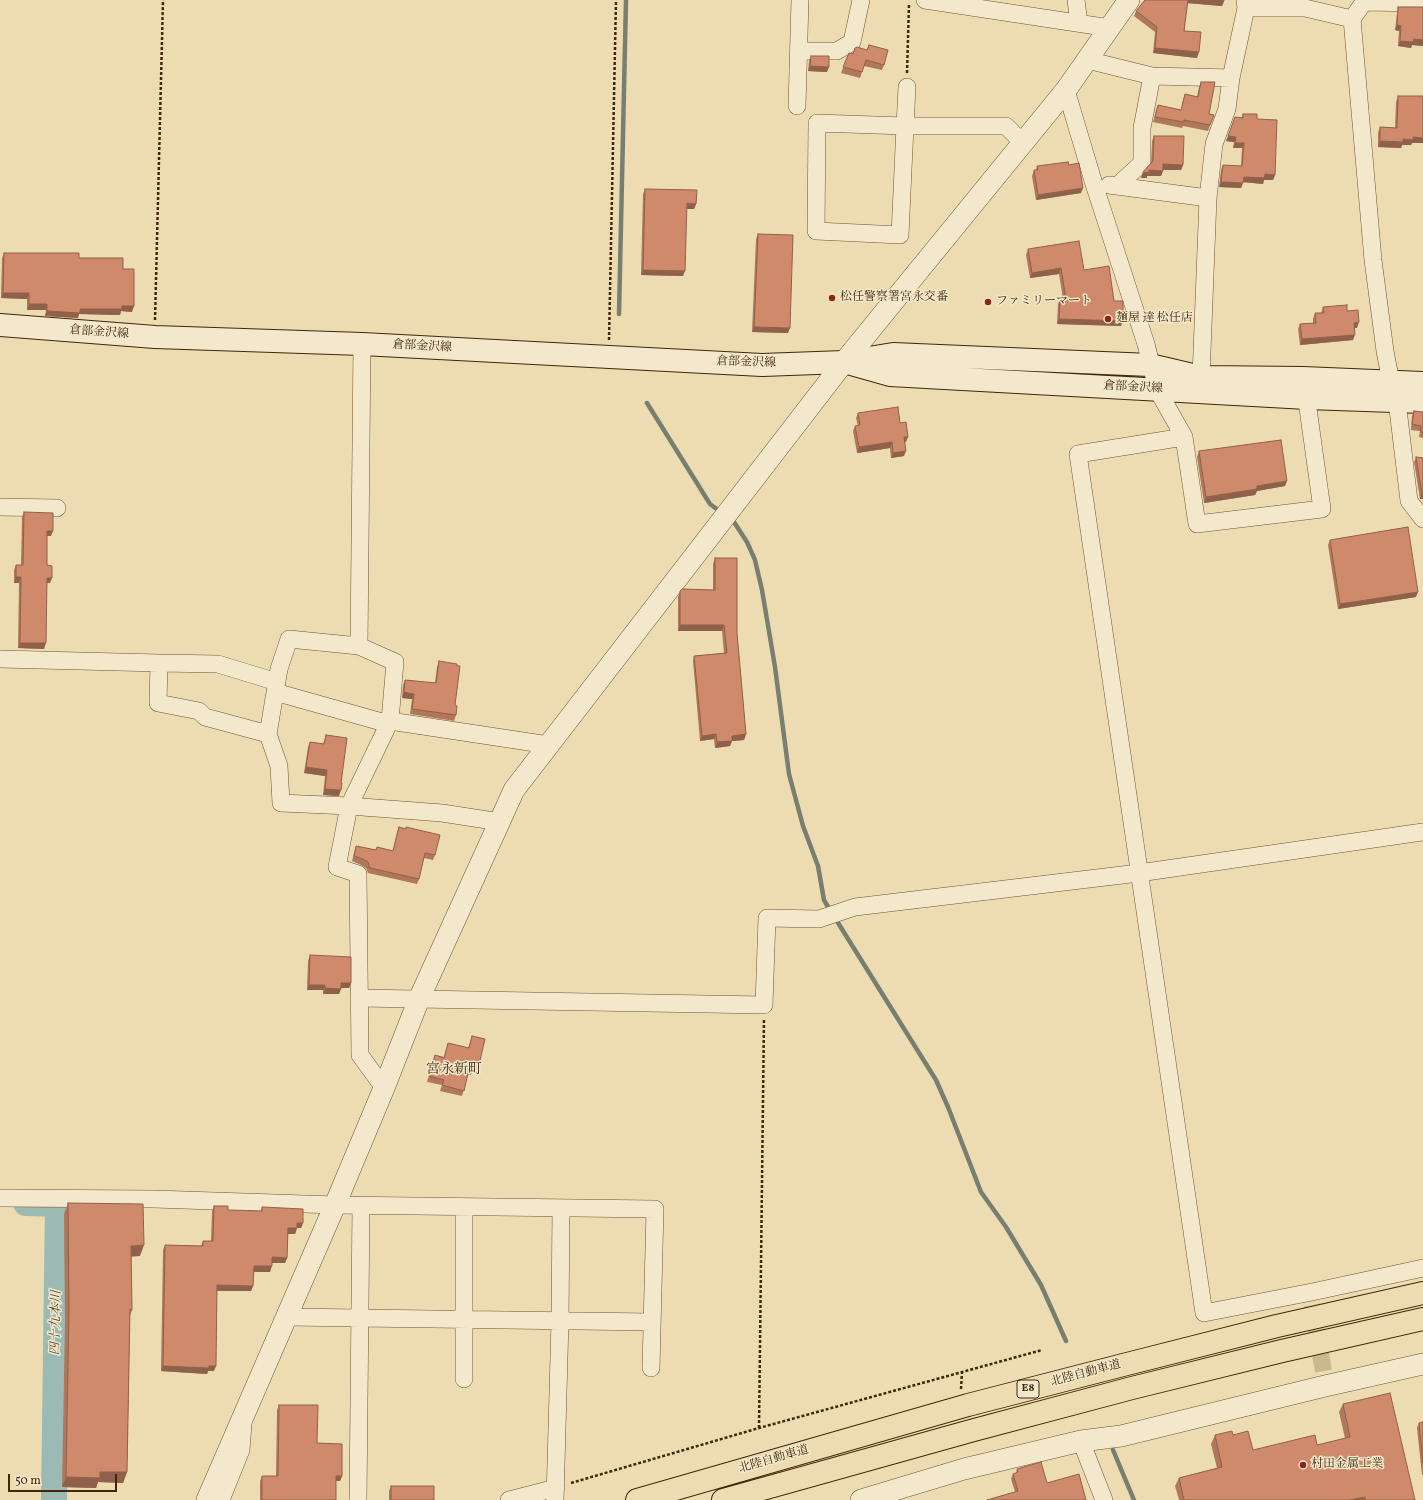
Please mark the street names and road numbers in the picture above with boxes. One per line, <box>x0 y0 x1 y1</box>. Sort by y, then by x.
street label: 倉部金沢線 <box>69 324 129 342</box>
street label: 倉部金沢線 <box>392 338 452 356</box>
street label: 倉部金沢線 <box>716 355 776 371</box>
street label: 倉部金沢線 <box>1103 379 1163 397</box>
street label: 北陸自動車道 <box>1049 1358 1123 1390</box>
road number: E8 <box>1017 1380 1039 1398</box>
street label: 北陸自動車道 <box>737 1443 811 1477</box>

